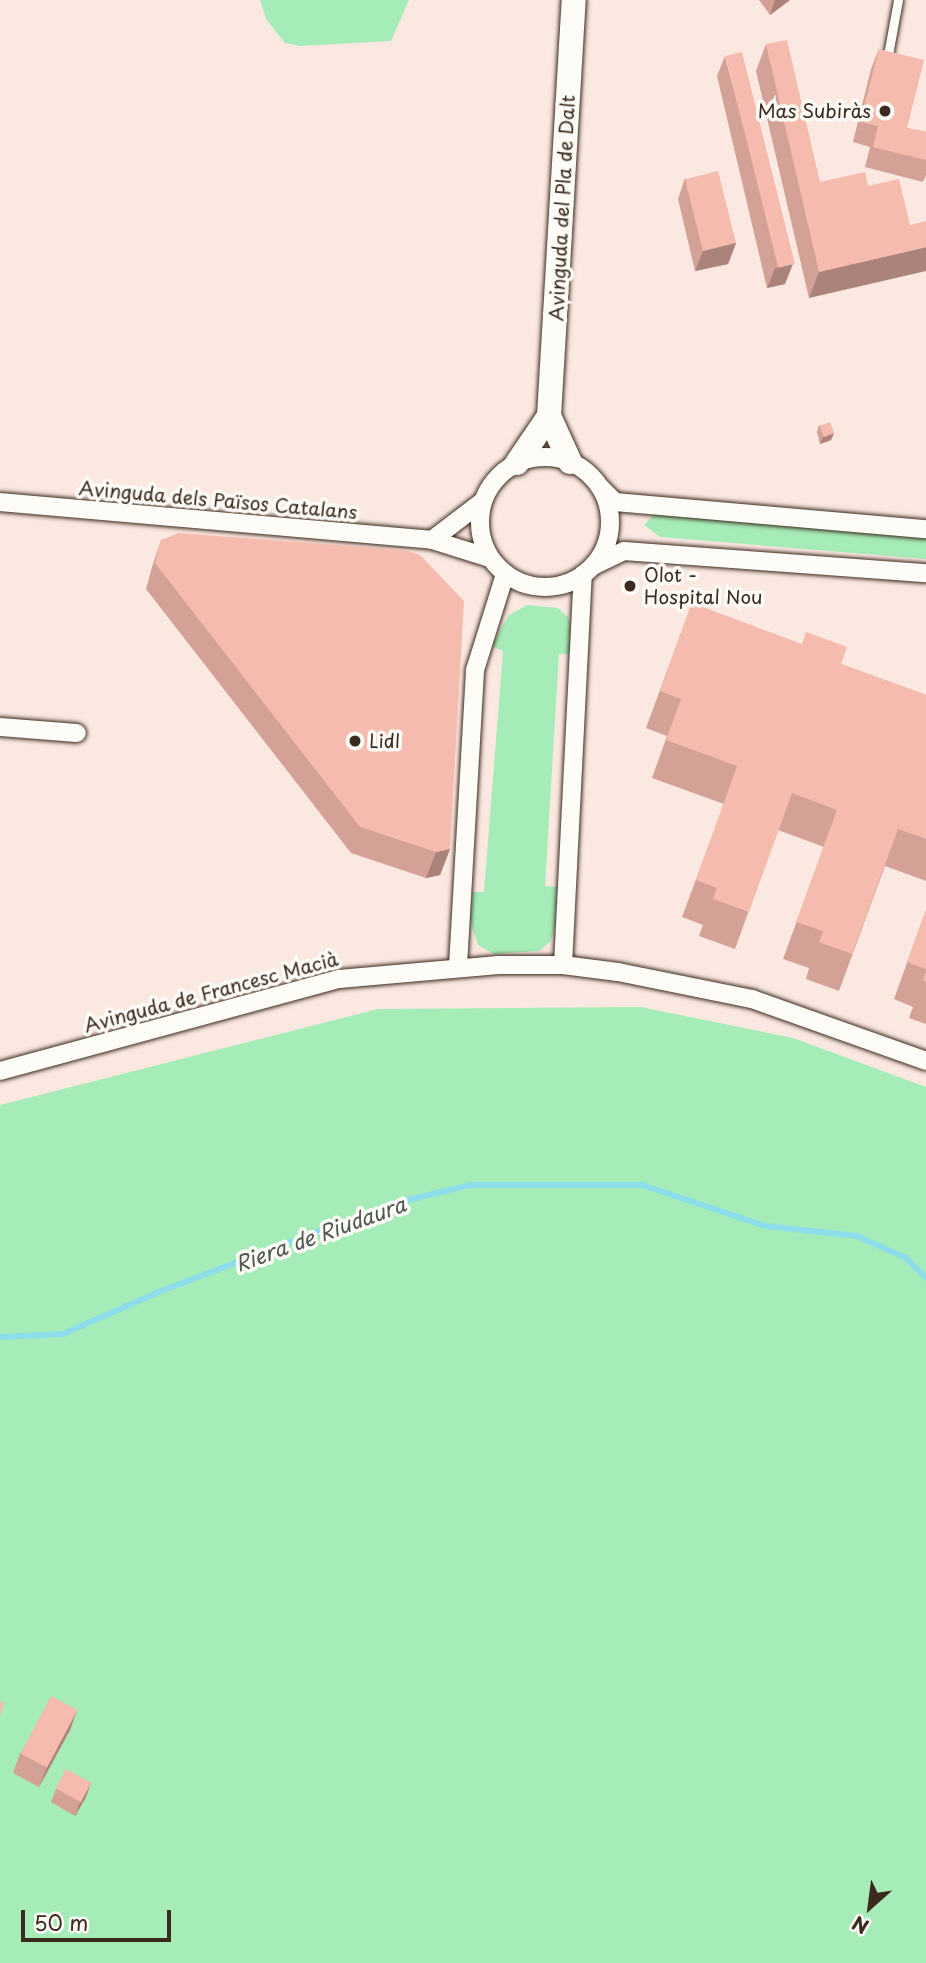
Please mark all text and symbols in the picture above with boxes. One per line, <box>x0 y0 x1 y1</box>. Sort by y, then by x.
street label: Avinguda del Pla de Dalt <box>545 94 579 322</box>
place label: Mas Subiràs <box>758 100 871 122</box>
marker: Mas Subiràs <box>877 103 893 119</box>
street label: Avinguda dels Països Catalans <box>79 477 357 523</box>
place label: Olot - Hospital Nou <box>644 564 763 608</box>
marker: Olot - Hospital Nou <box>622 578 638 594</box>
place label: Lidl <box>369 730 400 752</box>
marker: Lidl <box>347 733 363 749</box>
street label: Avinguda de Francesc Macià <box>81 947 341 1037</box>
water label: Riera de Riudaura <box>231 1190 409 1276</box>
north arrow <box>835 1872 905 1942</box>
scale bar <box>24 1896 175 1940</box>
text: 50 m <box>34 1906 88 1938</box>
text: N <box>847 1910 873 1941</box>

